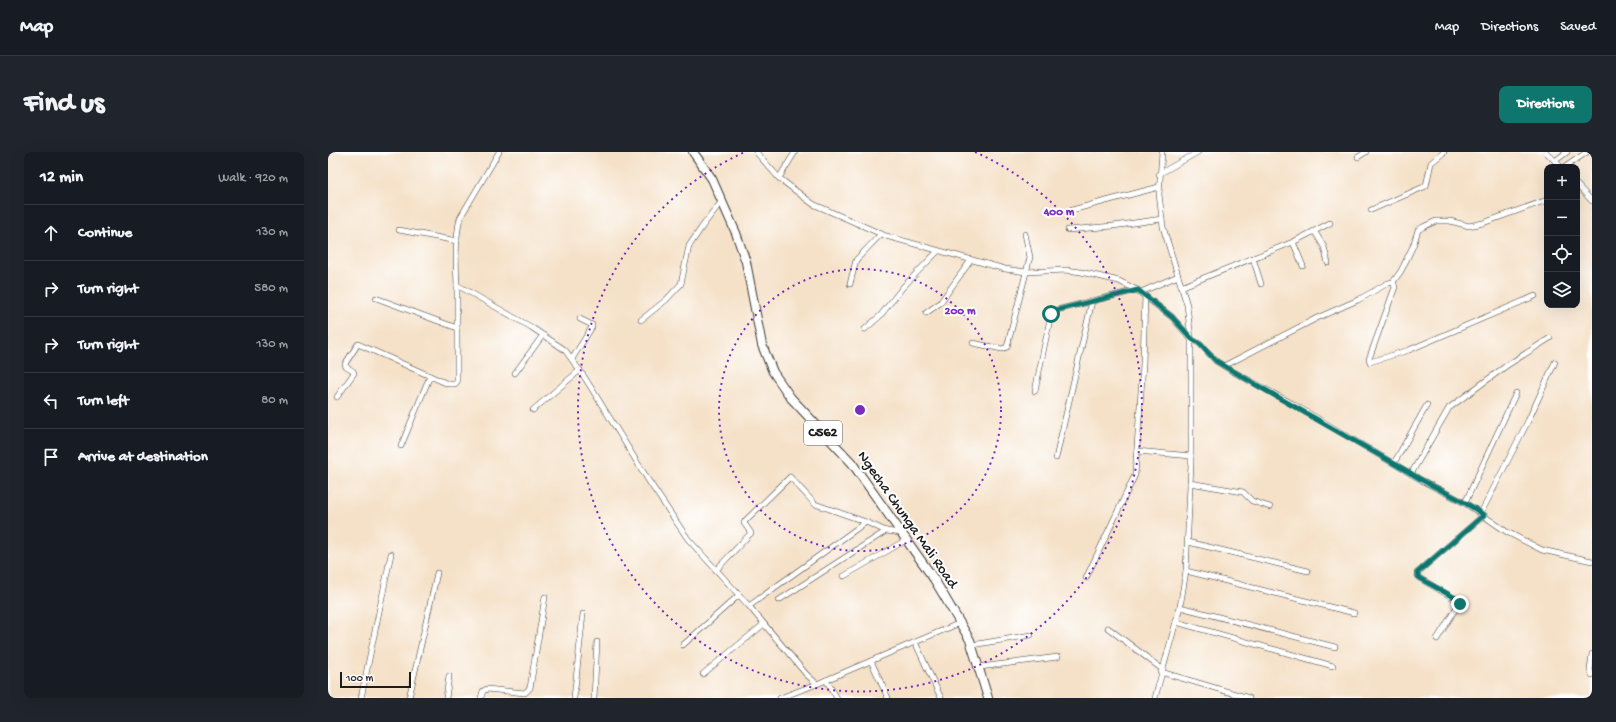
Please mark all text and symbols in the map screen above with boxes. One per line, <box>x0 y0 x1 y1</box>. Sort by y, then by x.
text: Map <box>20 16 53 39</box>
text: Map <box>1435 19 1459 36</box>
text: Directions <box>1481 19 1538 36</box>
text: Saved <box>1560 19 1596 36</box>
button: Directions <box>1499 86 1592 123</box>
text: Find us <box>24 88 104 121</box>
map controls <box>1544 164 1580 308</box>
button: + <box>1544 164 1580 200</box>
text: 12 min <box>40 168 83 188</box>
text: Walk · 920 m <box>218 171 288 186</box>
button: − <box>1544 200 1580 236</box>
text: 400 m <box>1043 206 1075 220</box>
icon: ahead <box>40 222 62 244</box>
text: Continue <box>78 224 132 242</box>
text: 130 m <box>256 225 288 240</box>
button: locate <box>1544 236 1580 272</box>
button: layers <box>1544 272 1580 308</box>
icon: right <box>40 278 62 300</box>
text: Turn right <box>78 280 138 298</box>
text: 580 m <box>254 281 288 296</box>
text: 200 m <box>945 305 976 319</box>
route start <box>1042 305 1060 323</box>
icon: right <box>40 334 62 356</box>
text: Turn right <box>78 336 138 354</box>
text: 130 m <box>256 337 288 352</box>
icon: left <box>40 390 62 412</box>
text: Turn left <box>78 392 129 410</box>
text: 80 m <box>261 393 288 408</box>
centre of rings <box>853 403 867 417</box>
road number: C562 <box>804 421 842 445</box>
icon: arrive <box>40 446 62 468</box>
text: Arrive at destination <box>78 448 208 466</box>
street label: Ngecha Chunga Mali Road <box>853 448 962 593</box>
route end <box>1451 595 1469 613</box>
scale bar <box>340 670 411 689</box>
text: 100 m <box>346 673 373 685</box>

